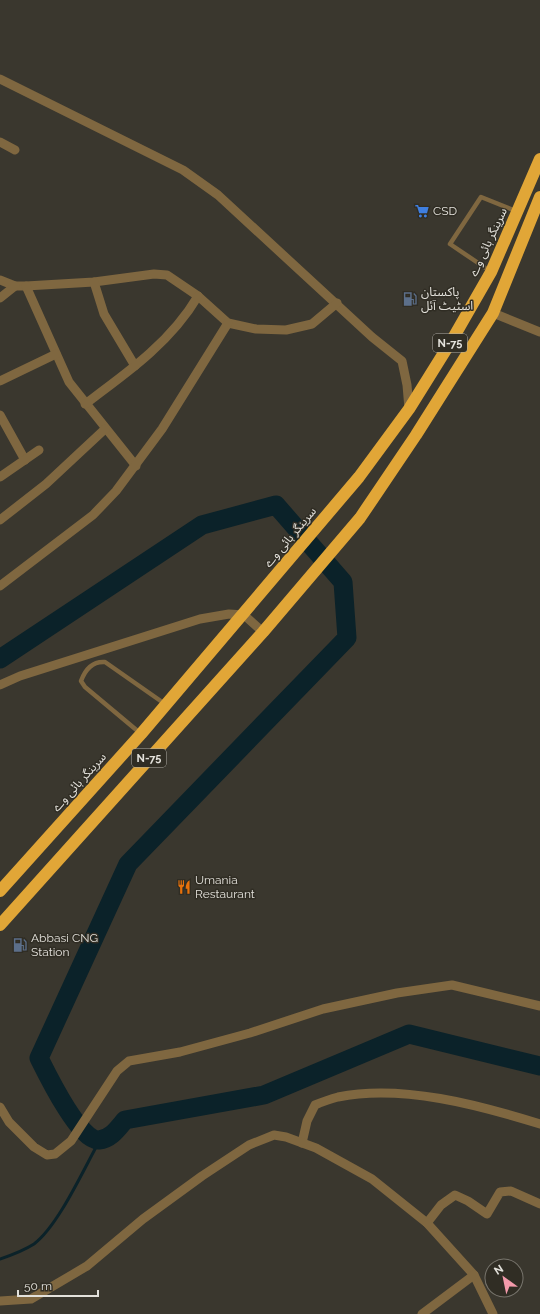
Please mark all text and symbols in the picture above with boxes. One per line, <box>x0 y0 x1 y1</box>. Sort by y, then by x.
supermarket icon: CSD <box>414 203 430 219</box>
place label: CSD <box>433 204 458 218</box>
street label: سرینگر ہائی وے <box>466 206 510 278</box>
place label: پاکستان اسٹیٹ آئل <box>421 285 473 313</box>
fuel station icon: پاکستان اسٹیٹ آئل <box>402 291 418 307</box>
road number: N-75 <box>433 334 467 352</box>
street label: سرینگر ہائی وے <box>261 504 319 570</box>
road number: N-75 <box>132 749 166 767</box>
street label: سرینگر ہائی وے <box>49 750 109 814</box>
place label: Umania Restaurant <box>195 873 255 901</box>
restaurant icon: Umania Restaurant <box>176 879 192 895</box>
place label: Abbasi CNG Station <box>31 931 98 959</box>
fuel station icon: Abbasi CNG Station <box>12 937 28 953</box>
north arrow <box>484 1258 524 1298</box>
text: N <box>492 1262 506 1278</box>
scale bar <box>18 1272 98 1298</box>
text: 50 m <box>24 1279 52 1293</box>

